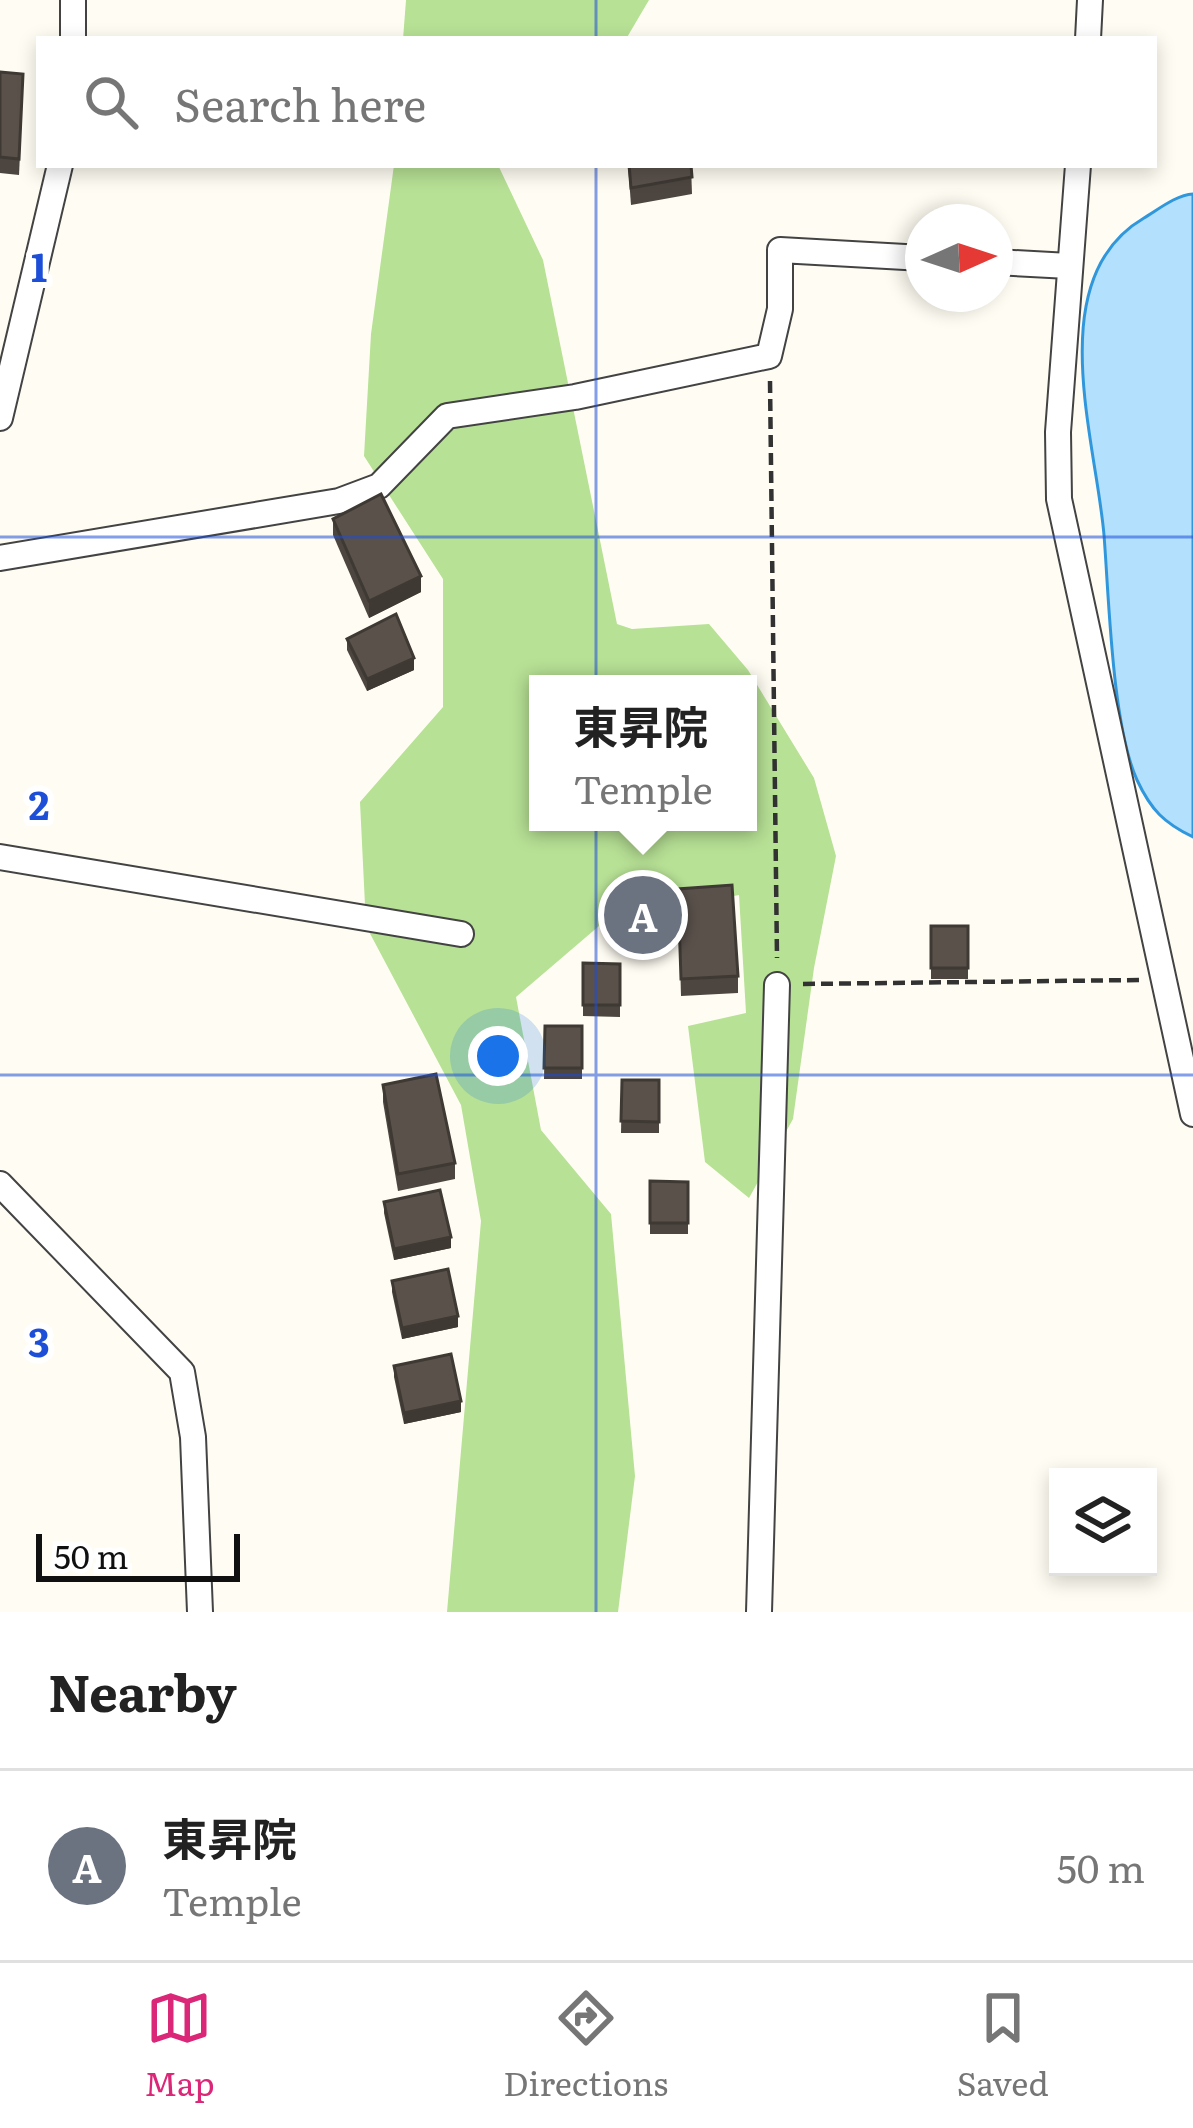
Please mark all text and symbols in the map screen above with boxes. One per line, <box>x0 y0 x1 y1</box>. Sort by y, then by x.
search box <box>36 36 1157 168</box>
icon: search <box>78 69 144 135</box>
text: Search here <box>174 69 426 136</box>
north arrow <box>905 204 1013 312</box>
text: 1 <box>31 236 47 294</box>
popup <box>529 675 757 831</box>
text: 東昇院 <box>573 691 708 758</box>
text: Temple <box>573 758 713 816</box>
text: 2 <box>29 774 49 832</box>
pin: A <box>604 870 682 960</box>
your location <box>468 1026 528 1086</box>
text: 3 <box>28 1311 50 1369</box>
map controls <box>1049 1468 1157 1576</box>
button: layers <box>1049 1468 1157 1576</box>
scale bar <box>36 1528 240 1581</box>
text: 50 m <box>54 1530 128 1579</box>
text: Nearby <box>48 1652 237 1728</box>
text: 東昇院 <box>162 1803 297 1870</box>
text: A <box>72 1837 102 1895</box>
text: 50 m <box>1057 1837 1145 1895</box>
text: Temple <box>162 1870 302 1928</box>
tab: Map <box>144 1985 215 2106</box>
tab: Directions <box>503 1985 668 2106</box>
tab: Saved <box>957 1985 1049 2106</box>

